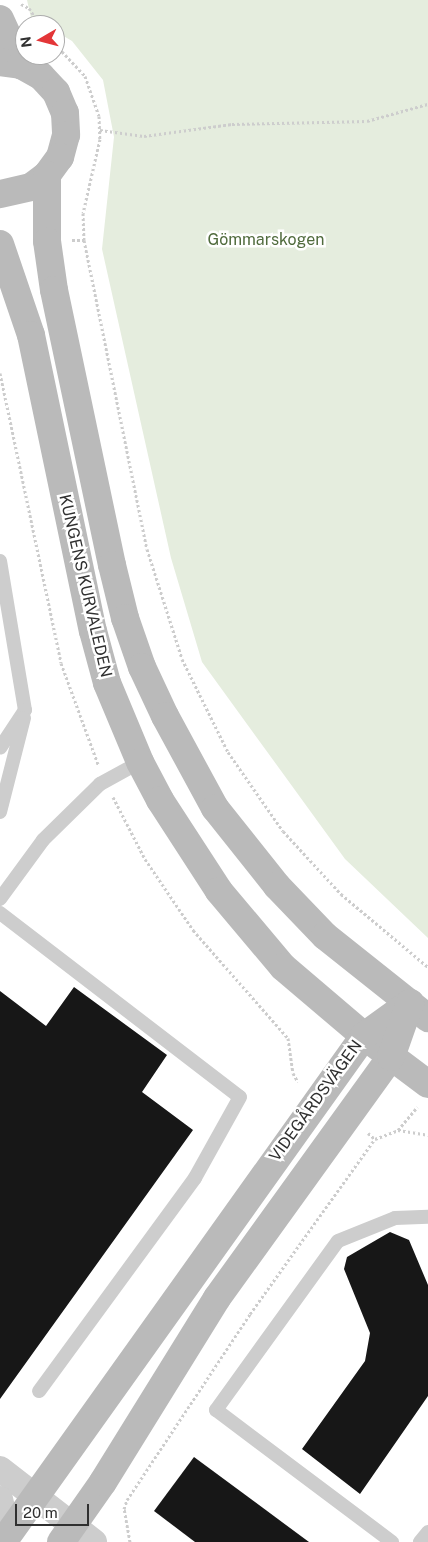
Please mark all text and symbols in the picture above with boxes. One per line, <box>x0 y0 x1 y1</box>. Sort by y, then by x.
north arrow <box>15 15 65 65</box>
text: N <box>17 35 35 48</box>
park label: Gömmarskogen <box>207 230 325 250</box>
street label: KUNGENS KURVALEDEN <box>55 493 115 679</box>
street label: VIDEGÅRDSVÄGEN <box>266 1037 366 1165</box>
scale bar <box>18 1494 91 1526</box>
text: 20 m <box>23 1504 58 1521</box>

